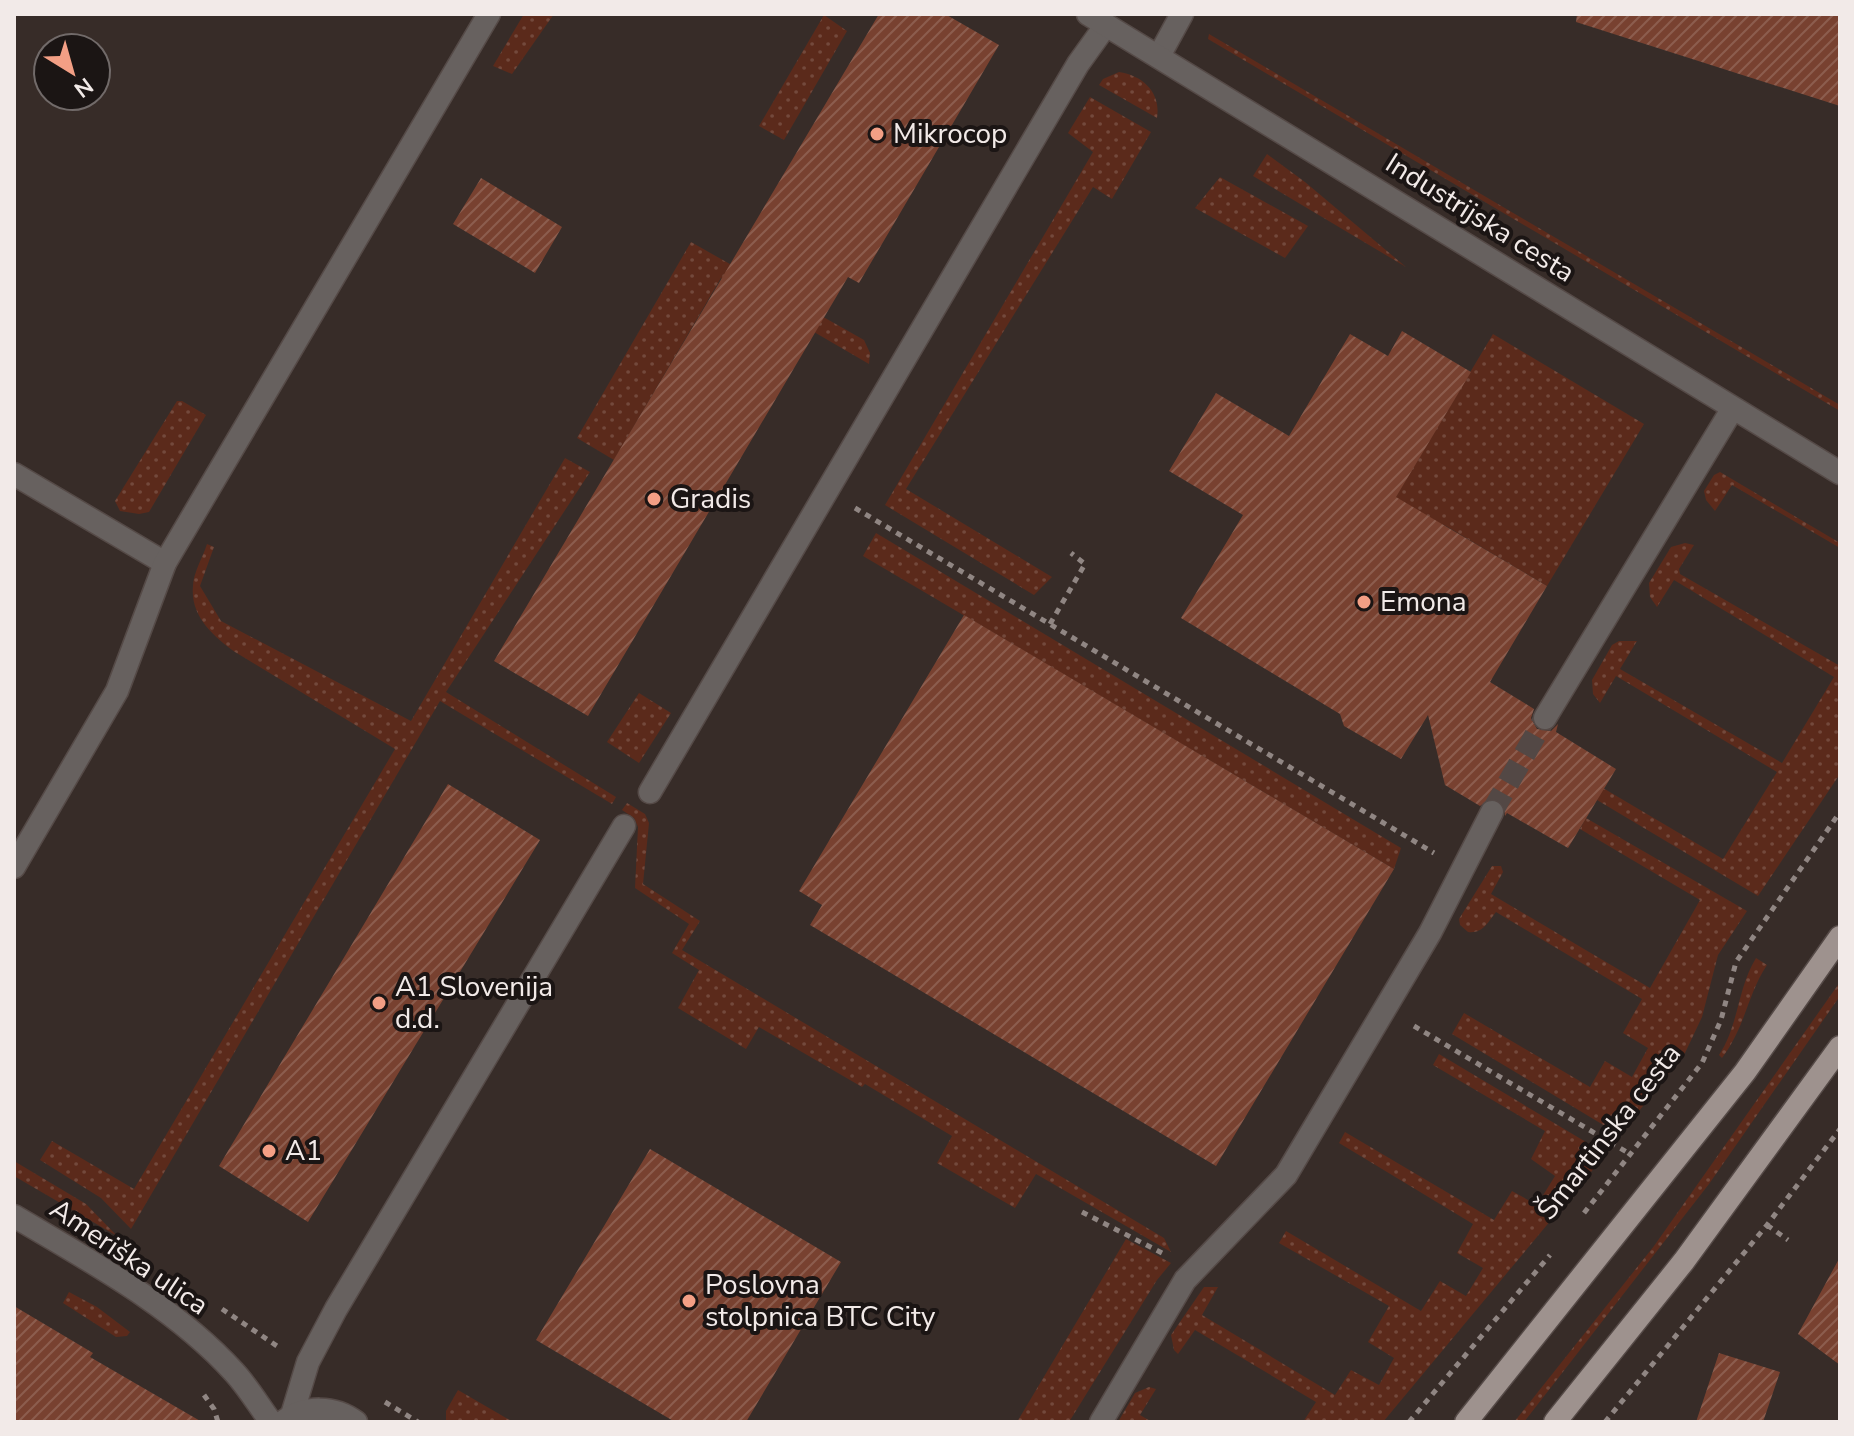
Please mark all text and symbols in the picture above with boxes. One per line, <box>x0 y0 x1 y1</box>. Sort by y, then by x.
north arrow <box>32 32 112 112</box>
text: N <box>68 70 99 104</box>
place label: Mikrocop <box>893 115 1007 153</box>
marker: Mikrocop <box>868 125 886 143</box>
street label: Industrijska cesta <box>1378 145 1582 291</box>
place label: Gradis <box>670 480 751 518</box>
marker: Gradis <box>645 490 663 508</box>
place label: Emona <box>1380 583 1467 621</box>
marker: Emona <box>1355 593 1373 611</box>
place label: A1 Slovenija d.d. <box>395 968 553 1038</box>
marker: A1 Slovenija d.d. <box>370 994 388 1012</box>
street label: Šmartinska cesta <box>1528 1036 1690 1228</box>
place label: A1 <box>285 1132 322 1170</box>
marker: A1 <box>260 1142 278 1160</box>
street label: Ameriška ulica <box>42 1190 216 1324</box>
place label: Poslovna stolpnica BTC City <box>705 1266 936 1336</box>
marker: Poslovna stolpnica BTC City <box>680 1292 698 1310</box>

